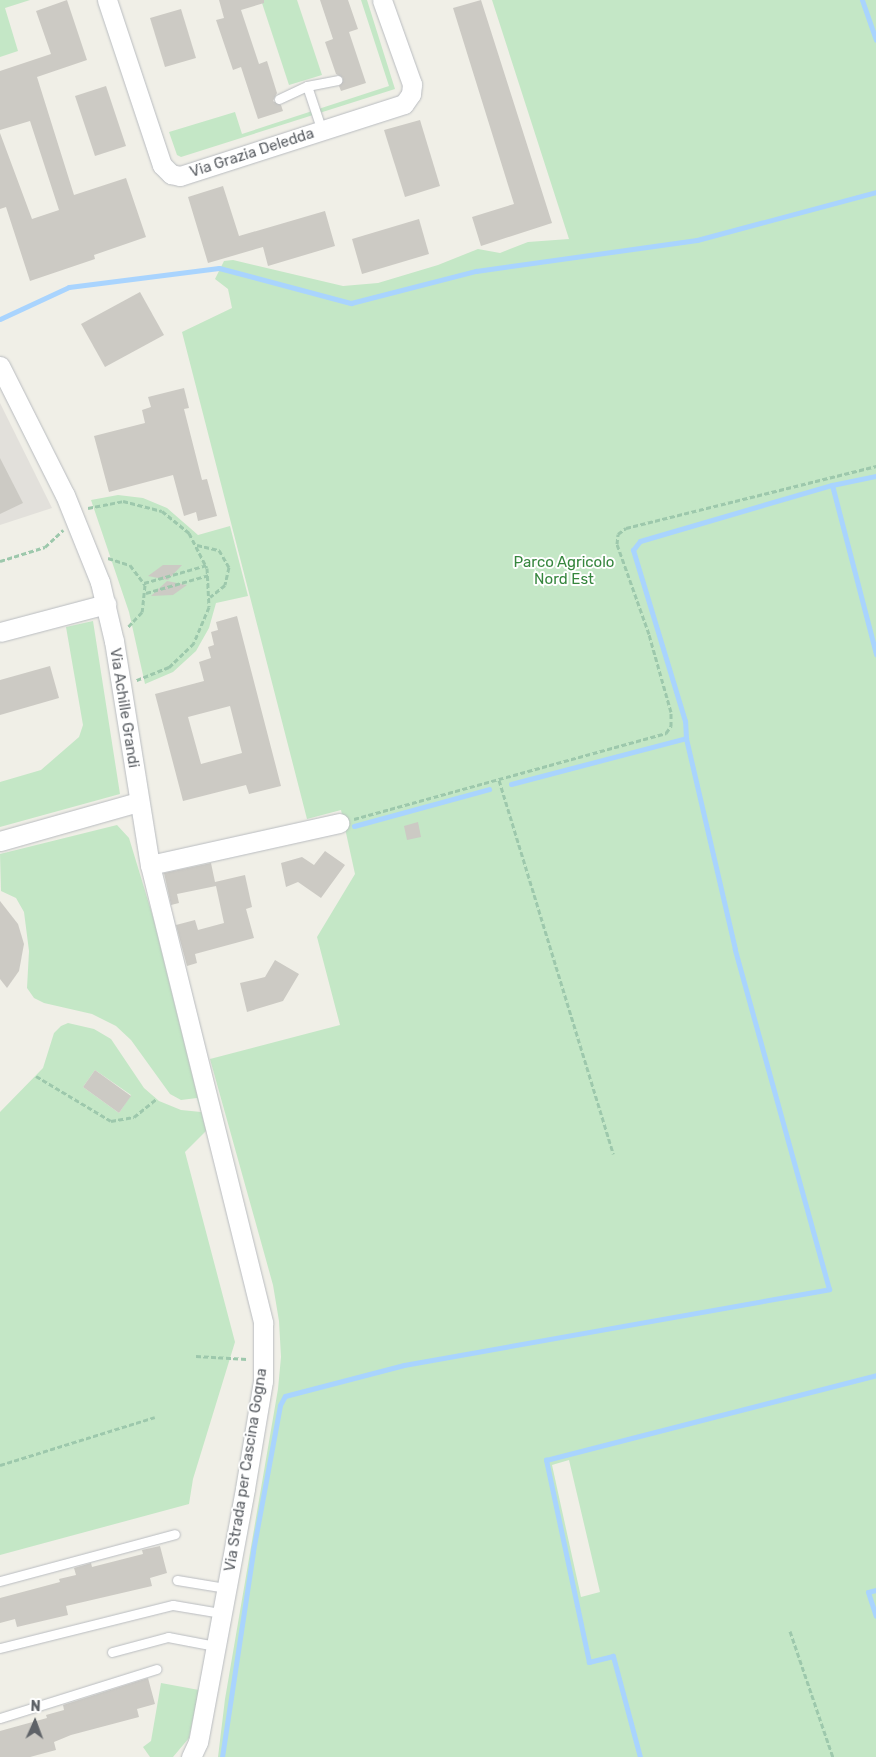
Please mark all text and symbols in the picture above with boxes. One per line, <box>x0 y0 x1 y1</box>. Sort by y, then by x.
street label: Via Grazia Deledda <box>188 124 316 182</box>
park label: Parco Agricolo Nord Est <box>513 553 615 588</box>
street label: Via Achille Grandi <box>106 647 142 769</box>
street label: Via Strada per Cascina Gogna <box>221 1367 271 1573</box>
north arrow <box>10 1697 60 1747</box>
text: N <box>30 1698 41 1715</box>

